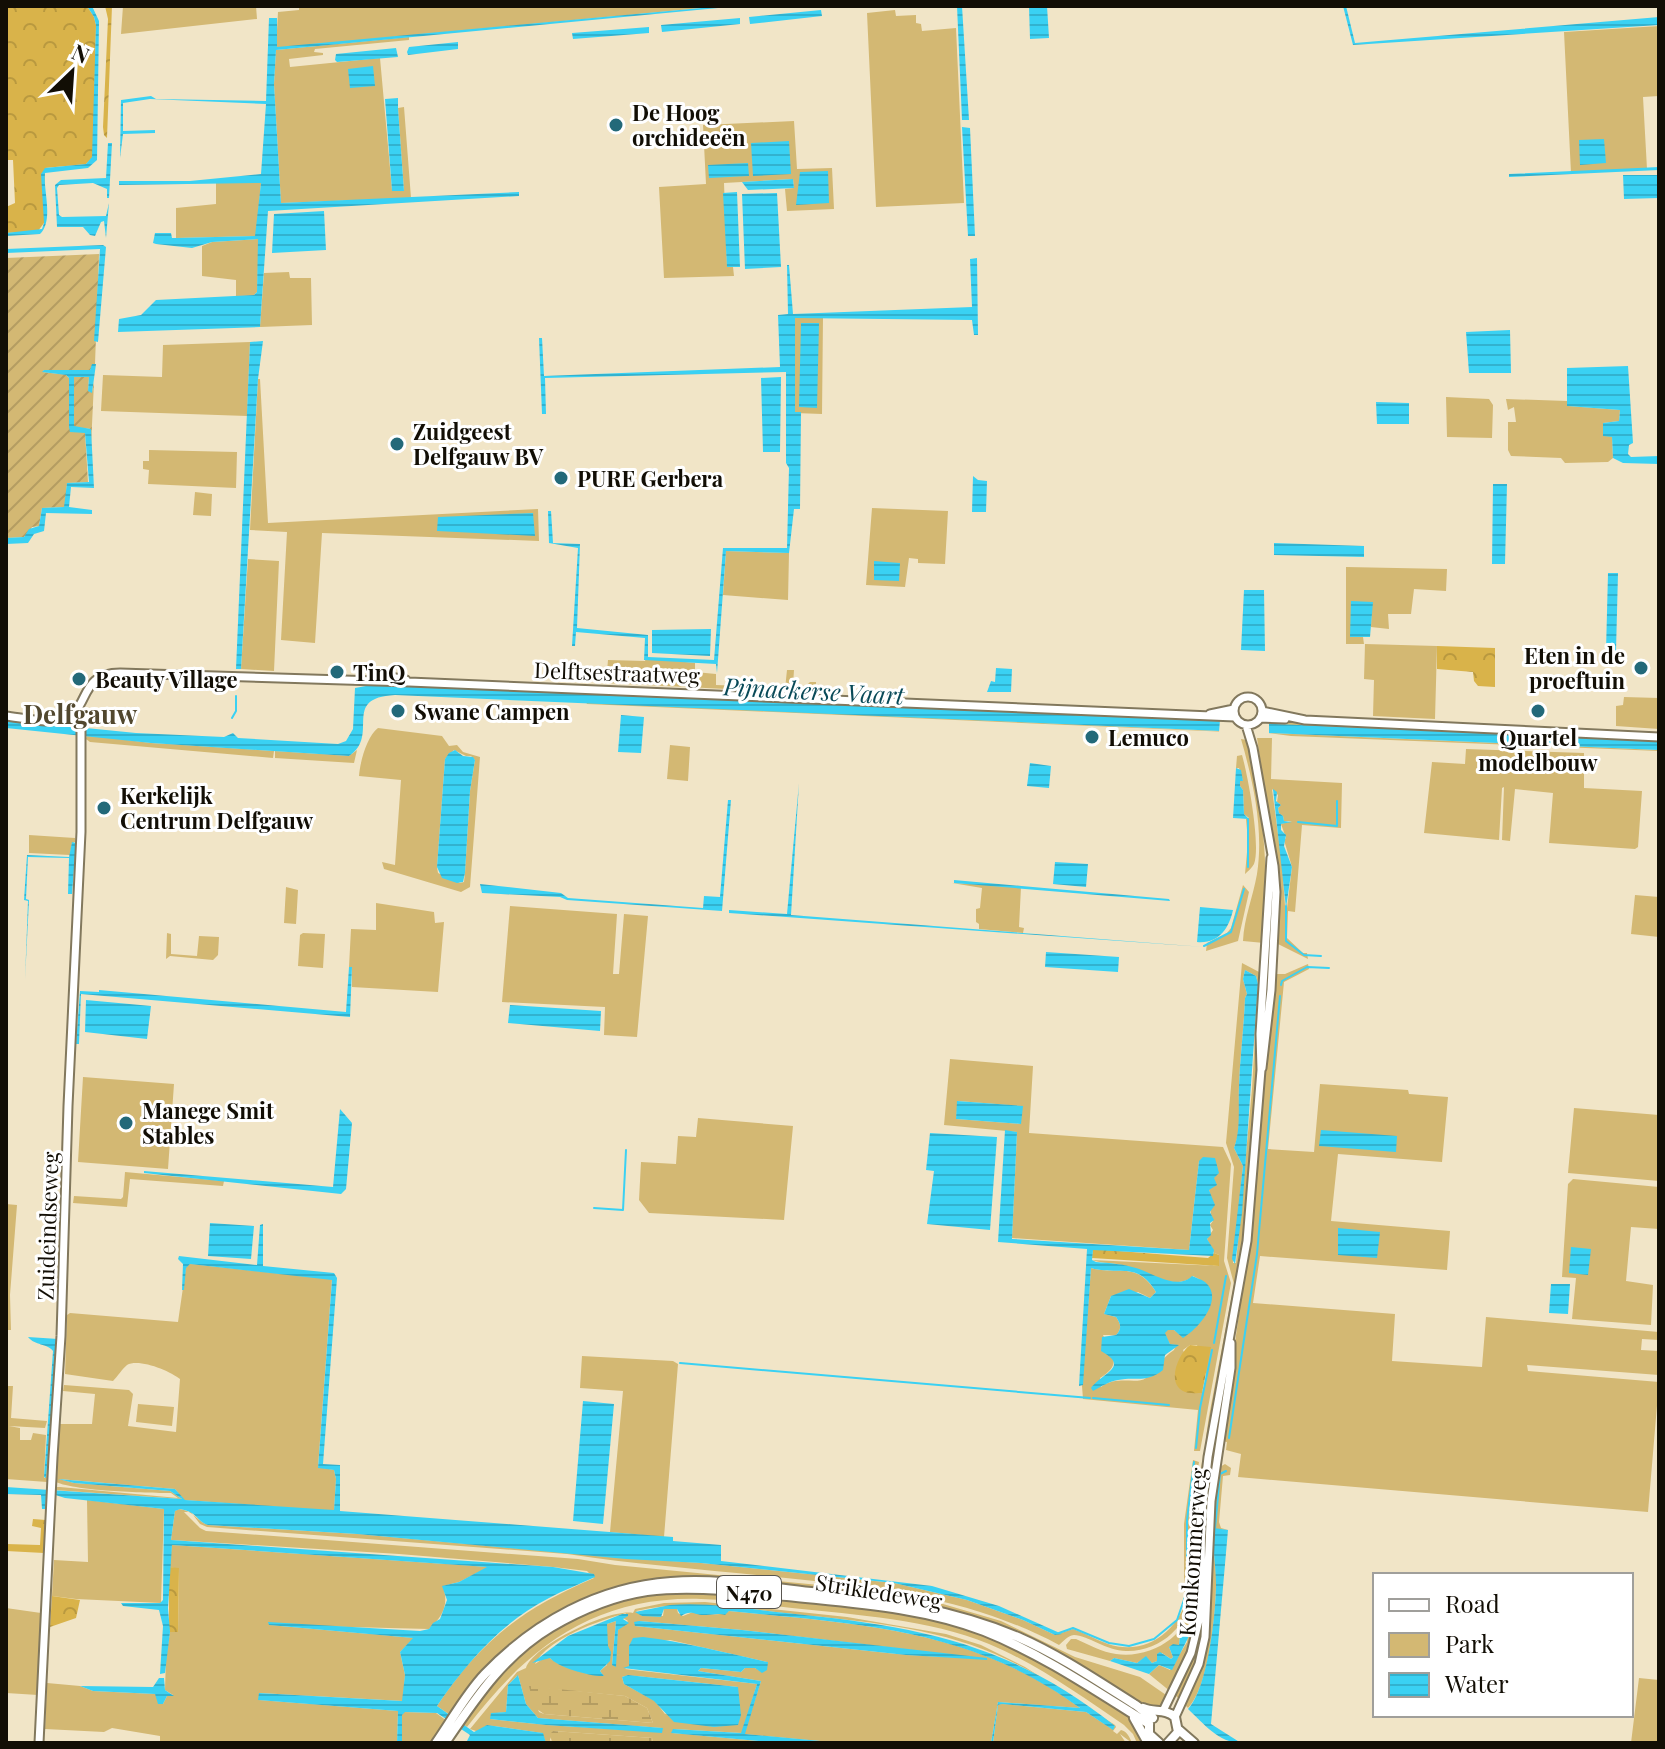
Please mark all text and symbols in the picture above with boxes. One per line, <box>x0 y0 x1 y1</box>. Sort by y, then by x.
north arrow <box>32 32 112 112</box>
text: N <box>67 36 95 70</box>
place label: De Hoog orchideeën <box>632 97 746 152</box>
marker: De Hoog orchideeën <box>607 116 625 134</box>
place label: Zuidgeest Delfgauw BV <box>413 416 543 471</box>
marker: Zuidgeest Delfgauw BV <box>388 435 406 453</box>
place label: PURE Gerbera <box>577 463 724 493</box>
marker: PURE Gerbera <box>552 469 570 487</box>
place label: Eten in de proeftuin <box>1524 640 1625 695</box>
street label: Delftsestraatweg <box>534 654 701 690</box>
place label: TinQ <box>353 657 406 687</box>
marker: Eten in de proeftuin <box>1632 659 1650 677</box>
marker: TinQ <box>328 663 346 681</box>
place label: Beauty Village <box>95 664 238 694</box>
water label: Pijnackerse Vaart <box>722 669 906 711</box>
marker: Beauty Village <box>70 670 88 688</box>
district label: Delfgauw <box>23 696 138 731</box>
place label: Swane Campen <box>414 696 570 726</box>
marker: Swane Campen <box>389 702 407 720</box>
marker: Quartel modelbouw <box>1529 702 1547 720</box>
place label: Lemuco <box>1108 722 1189 752</box>
place label: Quartel modelbouw <box>1478 722 1598 777</box>
marker: Lemuco <box>1083 728 1101 746</box>
place label: Kerkelijk Centrum Delfgauw <box>120 780 314 835</box>
marker: Kerkelijk Centrum Delfgauw <box>95 799 113 817</box>
place label: Manege Smit Stables <box>142 1095 274 1150</box>
marker: Manege Smit Stables <box>117 1114 135 1132</box>
street label: Zuideindseweg <box>29 1151 65 1301</box>
street label: Komkommerweg <box>1171 1466 1213 1637</box>
street label: Strikledeweg <box>814 1566 945 1616</box>
legend <box>1373 1573 1633 1717</box>
road number: N470 <box>717 1576 781 1608</box>
text: Road <box>1445 1587 1500 1619</box>
text: Park <box>1445 1627 1495 1659</box>
text: Water <box>1444 1667 1509 1699</box>

